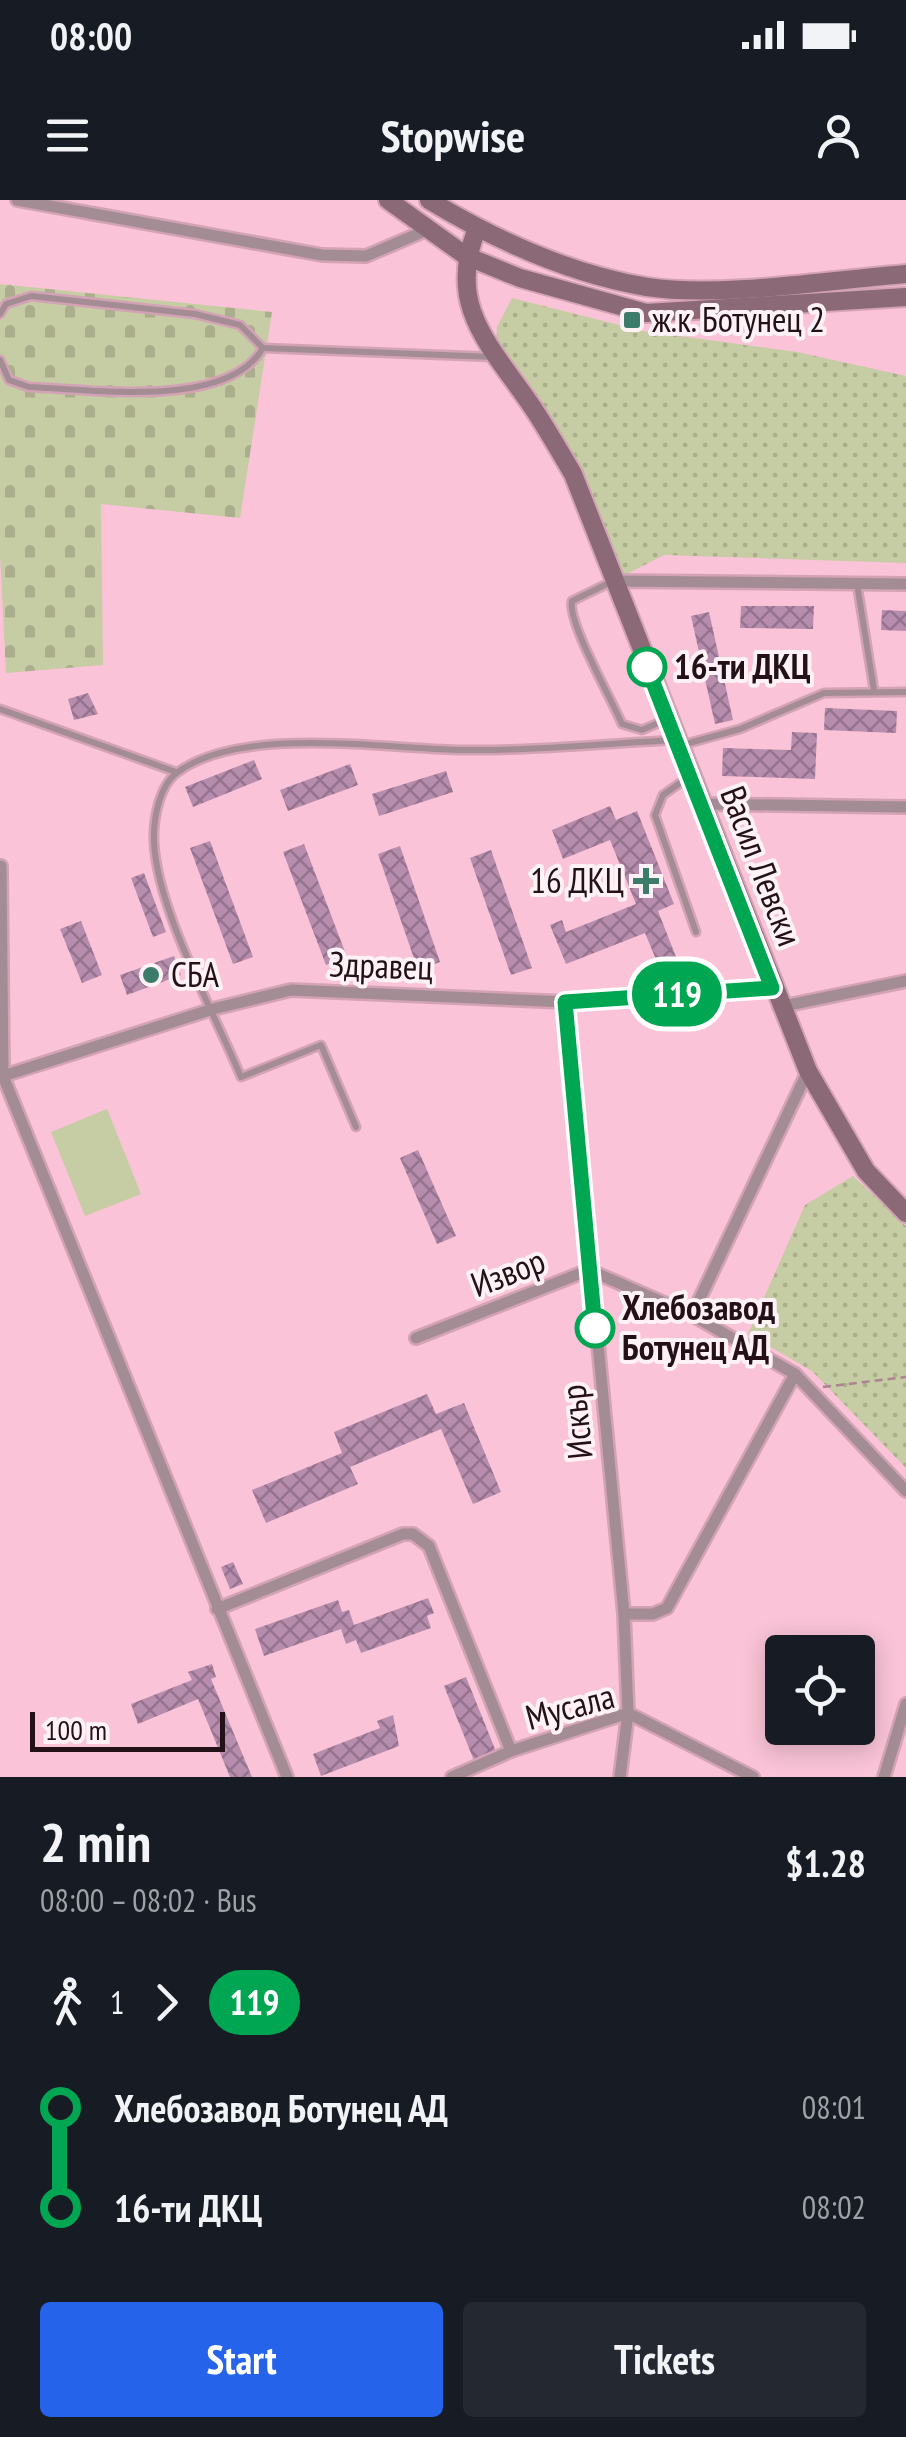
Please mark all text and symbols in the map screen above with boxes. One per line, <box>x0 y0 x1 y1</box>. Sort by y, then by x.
text: 08:00 <box>50 11 132 60</box>
text: Stopwise <box>381 106 525 164</box>
icon: menu <box>40 108 95 163</box>
icon: person <box>811 108 866 163</box>
place label: ж.к. Ботунец 2 <box>652 296 825 342</box>
marker: ж.к. Ботунец 2 <box>621 309 643 331</box>
place label: 16-ти ДКЦ <box>674 643 811 689</box>
marker: 16-ти ДКЦ <box>628 648 666 686</box>
street label: Васил Левски <box>710 779 813 952</box>
place label: 16 ДКЦ <box>530 857 624 903</box>
marker: 16 ДКЦ <box>633 868 659 894</box>
street label: Здравец <box>328 940 434 990</box>
place label: СБА <box>171 951 220 997</box>
line badge: 119 <box>620 962 734 1026</box>
marker: СБА <box>140 964 162 986</box>
text: 119 <box>652 971 702 1017</box>
street label: Извор <box>464 1237 551 1307</box>
place label: Хлебозавод Ботунец АД <box>622 1284 776 1370</box>
marker: Хлебозавод Ботунец АД <box>576 1309 614 1347</box>
street label: Искър <box>549 1383 603 1462</box>
map controls <box>765 1635 875 1745</box>
button: locate <box>765 1635 875 1745</box>
street label: Мусала <box>520 1672 619 1740</box>
scale bar <box>30 1707 225 1752</box>
text: 100 m <box>45 1711 107 1748</box>
text: 2 min <box>40 1806 151 1877</box>
text: $1.28 <box>785 1838 866 1887</box>
text: 08:00 – 08:02 · Bus <box>40 1879 257 1921</box>
icon: walk <box>40 1975 95 2030</box>
icon: forward <box>139 1975 194 2030</box>
text: 119 <box>229 1979 280 2025</box>
text: 1 <box>110 1981 124 2023</box>
text: Хлебозавод Ботунец АД <box>114 2083 448 2132</box>
text: 08:01 <box>802 2086 866 2128</box>
text: 16-ти ДКЦ <box>114 2183 262 2232</box>
text: 08:02 <box>802 2186 866 2228</box>
button: Start <box>40 2302 443 2417</box>
button: Tickets <box>463 2302 866 2417</box>

